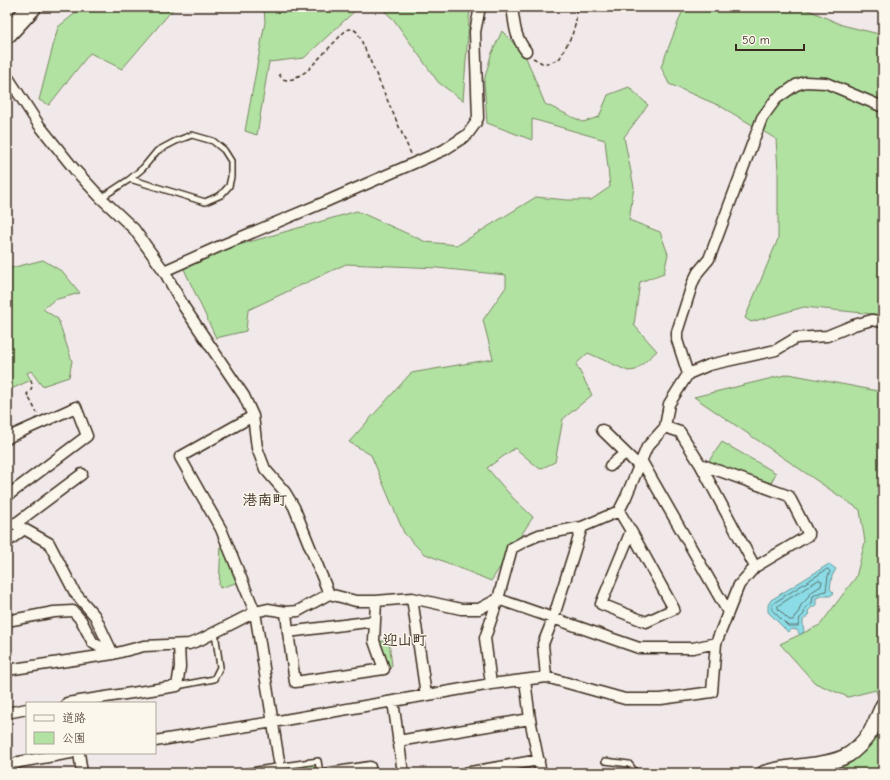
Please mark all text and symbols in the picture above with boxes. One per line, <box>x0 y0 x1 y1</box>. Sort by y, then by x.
scale bar <box>736 26 804 52</box>
text: 50 m <box>742 33 770 47</box>
district label: 港南町 <box>242 491 288 509</box>
district label: 迎山町 <box>382 631 428 649</box>
legend <box>26 702 156 754</box>
text: 道路 <box>62 711 86 725</box>
text: 公園 <box>62 731 86 745</box>

